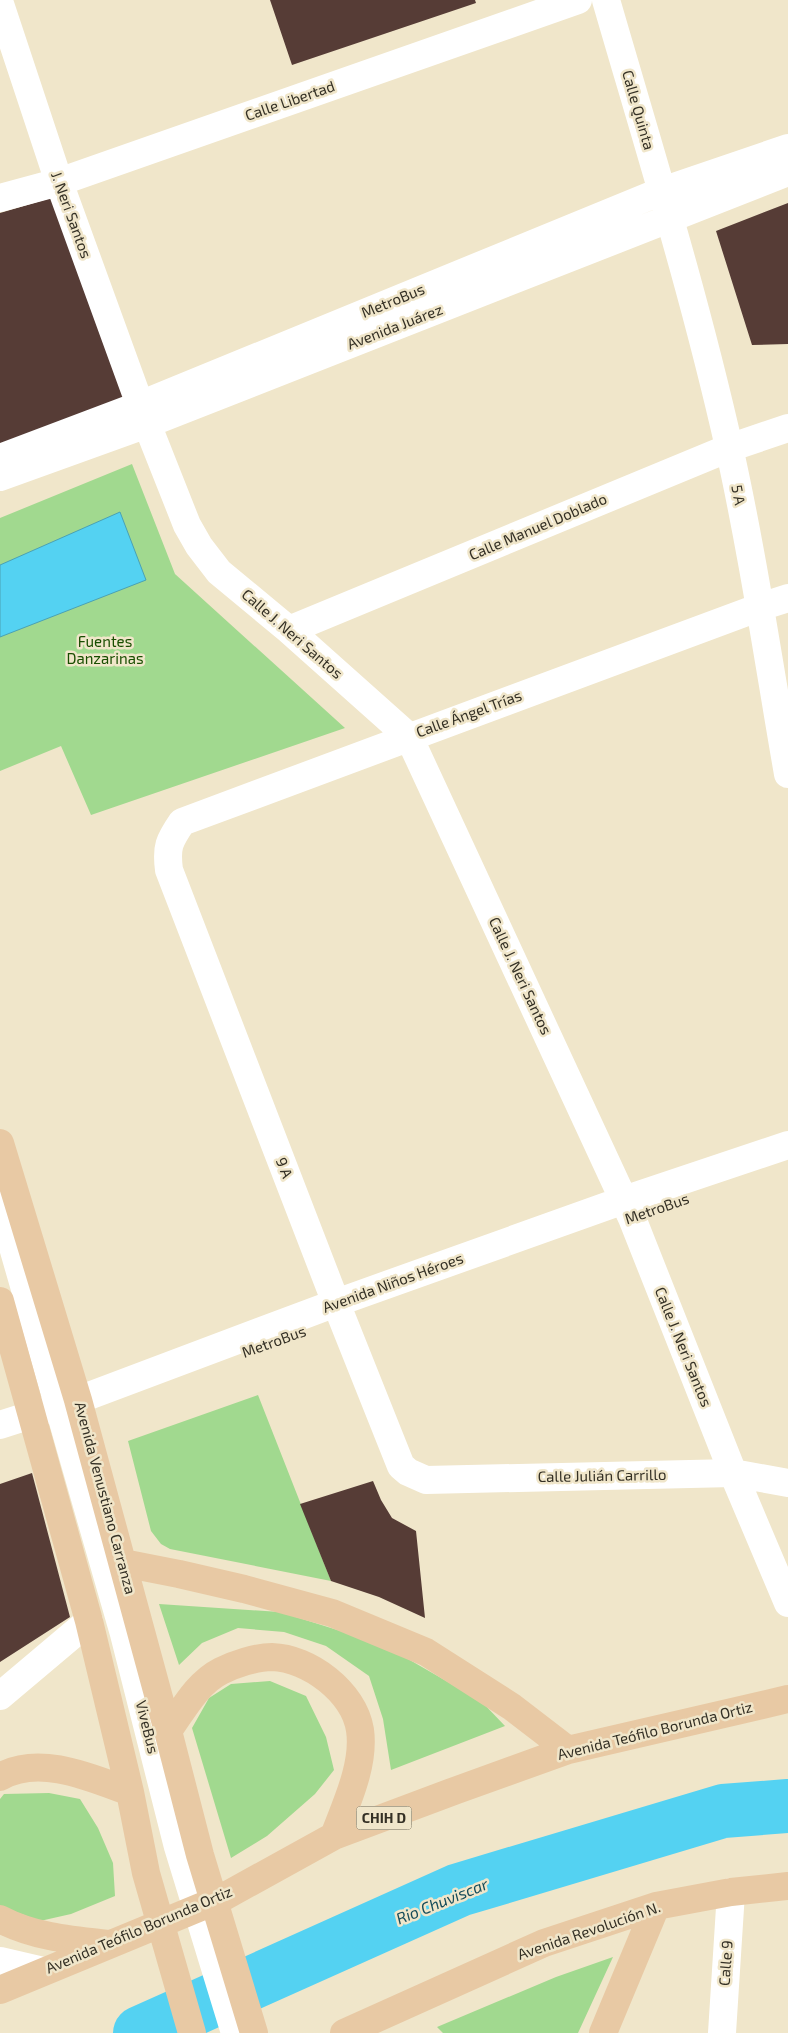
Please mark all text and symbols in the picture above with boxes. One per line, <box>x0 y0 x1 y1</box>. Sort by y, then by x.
street label: Calle Quinta <box>618 68 659 152</box>
street label: Calle Libertad <box>242 76 337 124</box>
street label: J. Neri Santos <box>48 169 96 260</box>
street label: MetroBus <box>358 279 427 321</box>
street label: Avenida Juárez <box>344 300 445 353</box>
street label: 5 A <box>728 483 750 507</box>
street label: Calle Manuel Doblado <box>466 489 609 563</box>
street label: Calle J. Neri Santos <box>239 585 347 682</box>
park label: Fuentes Danzarinas <box>66 632 144 667</box>
street label: Calle Ángel Trías <box>413 686 524 741</box>
street label: Calle J. Neri Santos <box>486 914 556 1037</box>
street label: 9 A <box>273 1155 297 1181</box>
street label: MetroBus <box>622 1189 691 1227</box>
street label: Avenida Niños Héroes <box>320 1248 465 1316</box>
street label: Calle J. Neri Santos <box>652 1284 716 1409</box>
street label: MetroBus <box>239 1321 308 1361</box>
street label: Avenida Venustiano Carranza <box>72 1399 140 1596</box>
street label: Calle Julián Carrillo <box>537 1465 667 1485</box>
street label: Avenida Teófilo Borunda Ortiz <box>555 1697 754 1763</box>
street label: ViveBus <box>133 1698 163 1755</box>
road number: CHIH D <box>356 1806 412 1830</box>
water label: Rio Chuviscar <box>393 1873 491 1928</box>
street label: Avenida Teófilo Borunda Ortiz <box>43 1882 234 1977</box>
street label: Avenida Revolución N. <box>515 1897 662 1963</box>
street label: Calle 9 <box>714 1940 736 1986</box>

